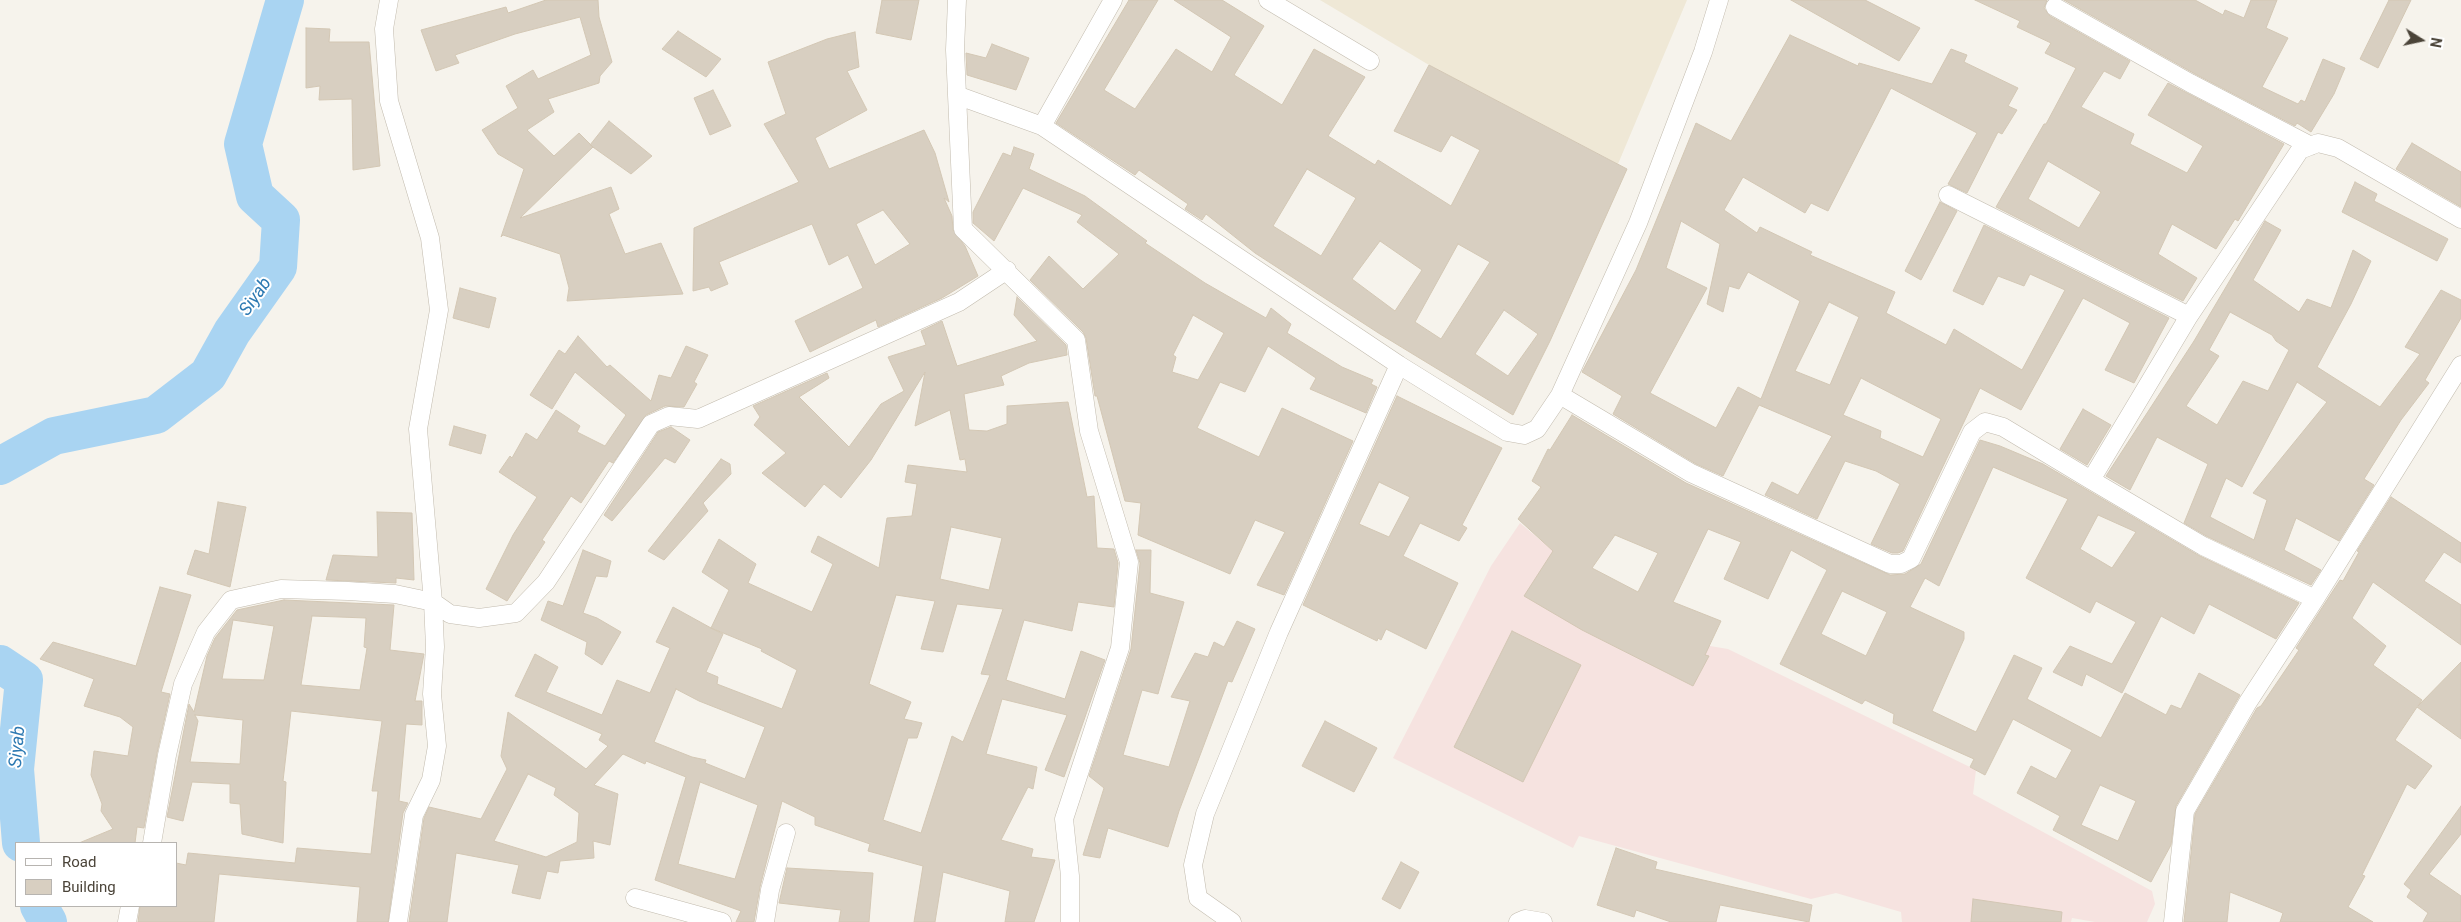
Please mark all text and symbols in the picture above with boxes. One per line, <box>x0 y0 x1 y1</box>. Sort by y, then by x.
north arrow <box>2396 15 2446 65</box>
text: N <box>2427 36 2445 49</box>
water label: Siyab <box>235 274 277 320</box>
water label: Siyab <box>5 725 31 769</box>
legend <box>15 842 178 907</box>
text: Road <box>62 853 96 871</box>
text: Building <box>62 878 116 896</box>

